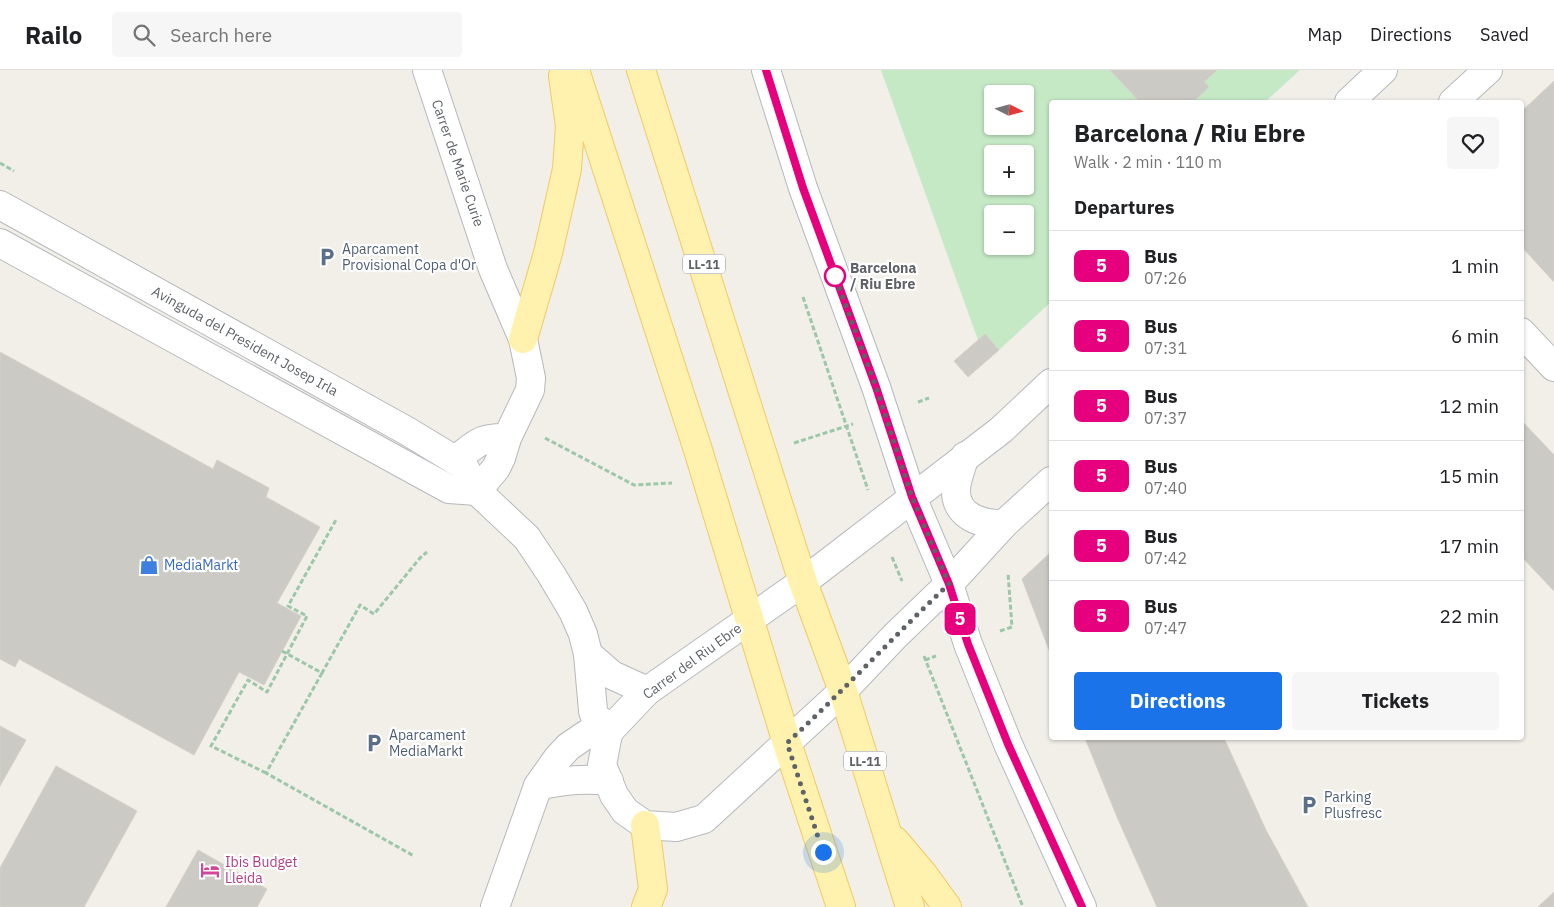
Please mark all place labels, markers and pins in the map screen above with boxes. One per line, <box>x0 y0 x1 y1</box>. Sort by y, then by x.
place label: Aparcament Provisional Copa d'Or <box>342 240 476 274</box>
parking icon: Aparcament Provisional Copa d'Or <box>316 246 338 268</box>
place label: Barcelona / Riu Ebre <box>850 259 916 293</box>
marker: Barcelona / Riu Ebre <box>824 265 846 287</box>
shop icon: MediaMarkt <box>138 554 160 576</box>
place label: MediaMarkt <box>164 556 238 574</box>
place label: Aparcament MediaMarkt <box>389 726 466 760</box>
parking icon: Aparcament MediaMarkt <box>363 732 385 754</box>
place label: Parking Plusfresc <box>1324 788 1382 822</box>
parking icon: Parking Plusfresc <box>1298 794 1320 816</box>
place label: Ibis Budget Lleida <box>225 853 298 887</box>
hotel icon: Ibis Budget Lleida <box>199 859 221 881</box>

